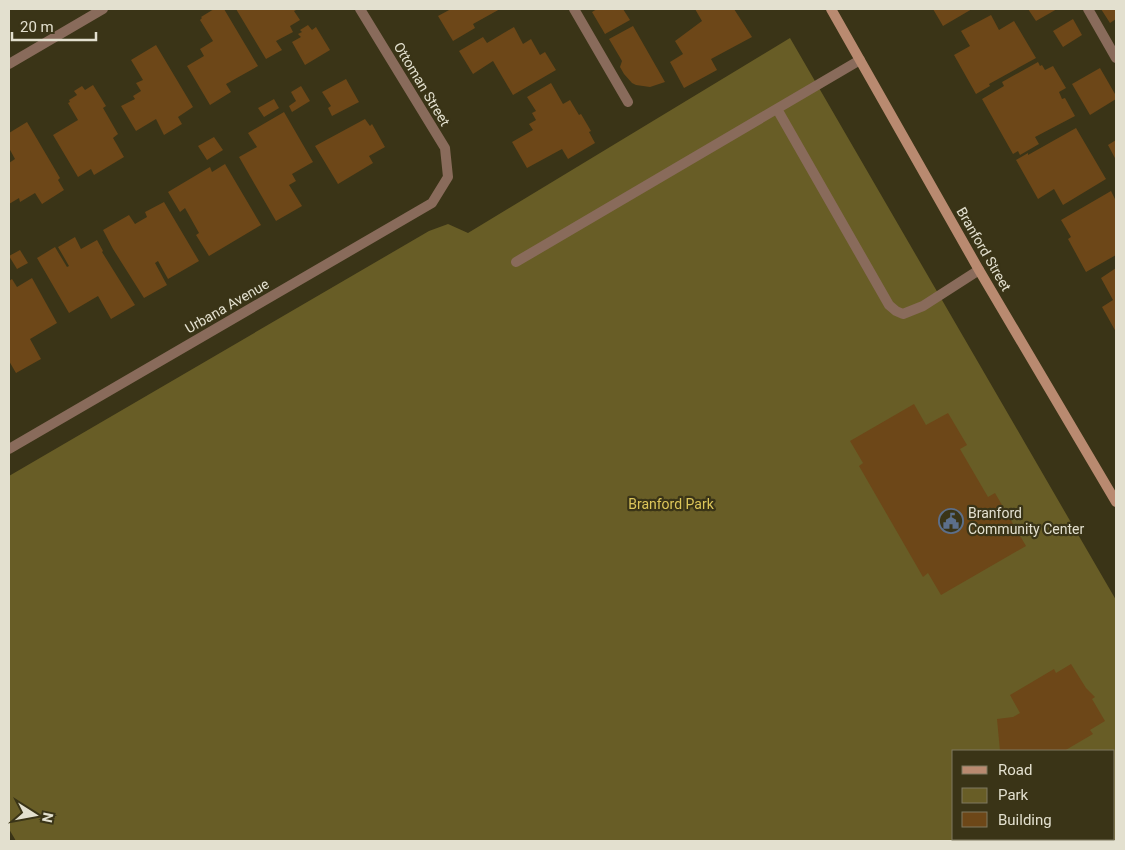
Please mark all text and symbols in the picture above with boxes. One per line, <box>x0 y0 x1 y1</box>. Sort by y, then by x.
scale bar <box>12 10 96 42</box>
text: 20 m <box>20 18 54 36</box>
street label: Ottoman Street <box>391 39 453 129</box>
street label: Branford Street <box>953 204 1015 294</box>
street label: Urbana Avenue <box>182 276 272 336</box>
park label: Branford Park <box>628 496 715 512</box>
place label: Branford Community Center <box>968 505 1084 537</box>
public building icon: Branford Community Center <box>938 508 964 534</box>
legend <box>952 750 1115 840</box>
text: Road <box>998 761 1032 779</box>
text: Park <box>998 786 1029 804</box>
north arrow <box>10 790 60 840</box>
text: N <box>39 811 57 824</box>
text: Building <box>998 811 1052 829</box>

